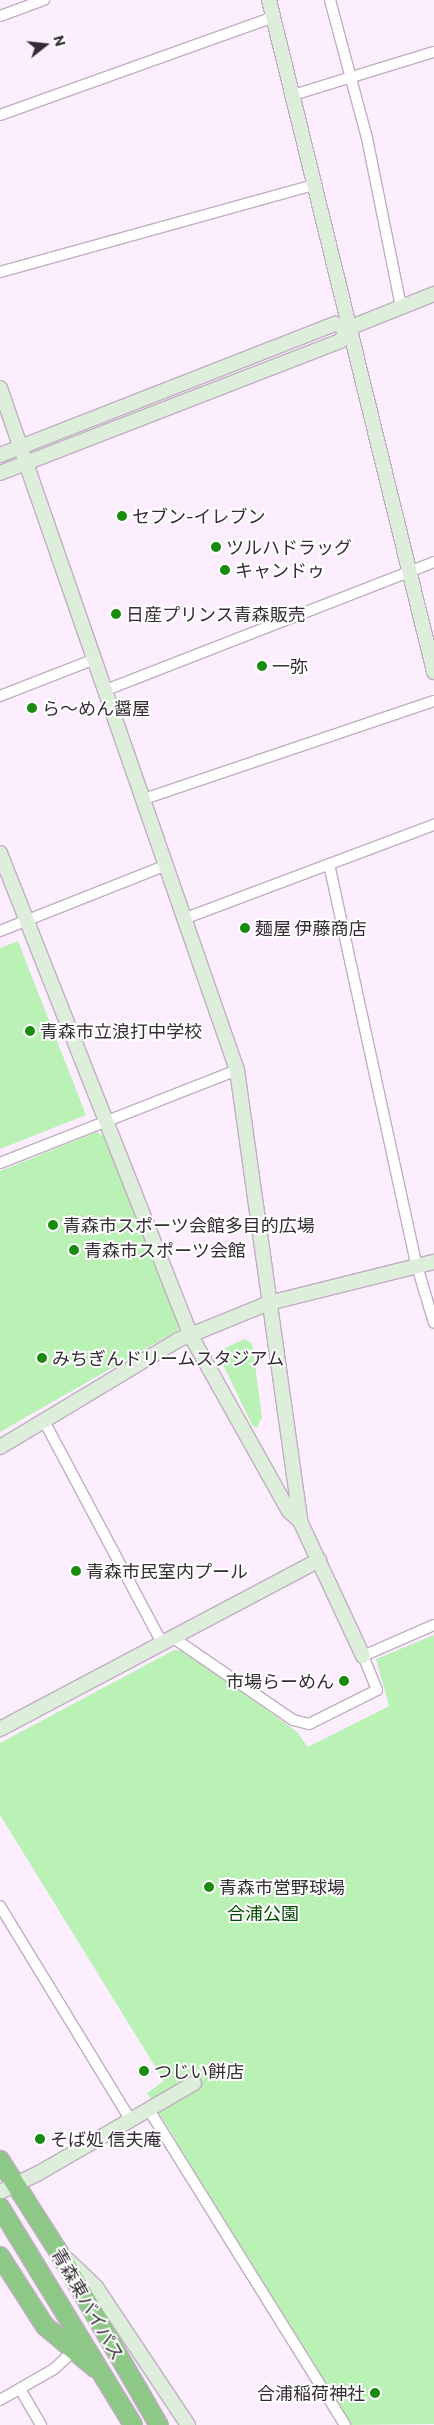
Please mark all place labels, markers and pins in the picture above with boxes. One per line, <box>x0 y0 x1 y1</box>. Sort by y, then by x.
place label: セブン-イレブン <box>132 505 266 527</box>
marker: セブン-イレブン <box>116 510 128 522</box>
place label: ツルハドラッグ <box>226 536 352 558</box>
marker: ツルハドラッグ <box>210 541 222 553</box>
place label: キャンドゥ <box>235 559 325 581</box>
marker: キャンドゥ <box>219 564 231 576</box>
place label: 日産プリンス青森販売 <box>126 603 306 625</box>
marker: 日産プリンス青森販売 <box>110 608 122 620</box>
place label: 一弥 <box>272 655 308 677</box>
marker: 一弥 <box>256 660 268 672</box>
place label: ら～めん醤屋 <box>42 697 150 719</box>
marker: ら～めん醤屋 <box>26 702 38 714</box>
place label: 麺屋 伊藤商店 <box>255 917 366 939</box>
marker: 麺屋 伊藤商店 <box>239 922 251 934</box>
place label: 青森市立浪打中学校 <box>40 1020 202 1042</box>
marker: 青森市立浪打中学校 <box>24 1025 36 1037</box>
place label: 青森市スポーツ会館多目的広場 <box>63 1214 315 1236</box>
marker: 青森市スポーツ会館多目的広場 <box>47 1219 59 1231</box>
place label: 青森市スポーツ会館 <box>84 1239 246 1261</box>
marker: 青森市スポーツ会館 <box>68 1244 80 1256</box>
place label: みちぎんドリームスタジアム <box>52 1347 286 1369</box>
marker: みちぎんドリームスタジアム <box>36 1352 48 1364</box>
place label: 青森市民室内プール <box>86 1560 248 1582</box>
marker: 青森市民室内プール <box>70 1565 82 1577</box>
place label: 市場らーめん <box>226 1670 334 1692</box>
marker: 市場らーめん <box>338 1675 350 1687</box>
place label: 青森市営野球場 <box>219 1876 345 1898</box>
marker: 青森市営野球場 <box>203 1881 215 1893</box>
place label: つじい餅店 <box>154 2060 244 2082</box>
marker: つじい餅店 <box>138 2065 150 2077</box>
place label: そば処 信夫庵 <box>50 2128 161 2150</box>
marker: そば処 信夫庵 <box>34 2133 46 2145</box>
place label: 合浦稲荷神社 <box>257 2382 365 2404</box>
marker: 合浦稲荷神社 <box>369 2387 381 2399</box>

